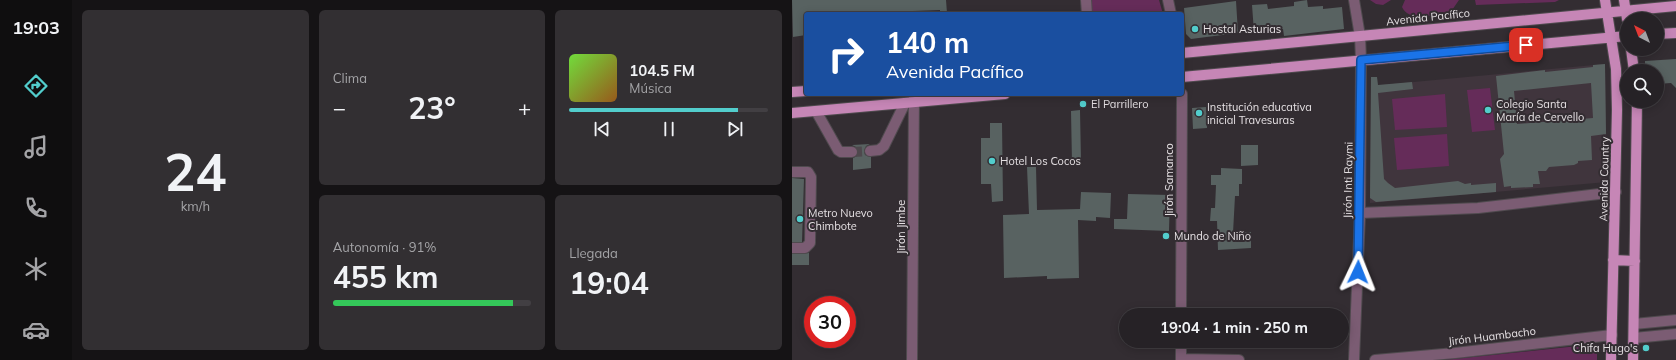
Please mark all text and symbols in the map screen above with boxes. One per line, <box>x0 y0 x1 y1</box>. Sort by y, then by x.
street label: Avenida Pacífico <box>1385 6 1471 28</box>
north arrow <box>1620 12 1664 56</box>
map controls <box>1620 12 1664 108</box>
text: 19:03 <box>12 16 60 39</box>
place label: Hostal Asturias <box>1203 22 1281 36</box>
marker: Hostal Asturias <box>1190 24 1200 34</box>
text: 140 m <box>886 25 969 60</box>
icon: right <box>820 28 872 80</box>
pin <box>1509 28 1543 62</box>
icon: arrive <box>1515 34 1537 56</box>
text: Avenida Pacífico <box>886 60 1024 83</box>
text: 104.5 FM <box>629 61 695 80</box>
button: search <box>1620 64 1664 108</box>
text: Clima <box>333 70 367 86</box>
icon: directions <box>22 72 50 100</box>
text: Música <box>629 80 672 96</box>
text: 23° <box>408 89 456 127</box>
text: − <box>333 94 346 122</box>
text: + <box>518 94 531 122</box>
place label: El Parrillero <box>1091 97 1148 111</box>
place label: Colegio Santa María de Cervello <box>1496 97 1584 124</box>
marker: El Parrillero <box>1078 99 1088 109</box>
place label: Institución educativa inicial Travesuras <box>1207 100 1312 127</box>
marker: Colegio Santa María de Cervello <box>1483 105 1493 115</box>
marker: Institución educativa inicial Travesuras <box>1194 108 1204 118</box>
icon: previous <box>591 118 613 140</box>
icon: pause <box>658 118 680 140</box>
icon: next <box>724 118 746 140</box>
icon: music <box>22 133 50 161</box>
street label: Avenida Country <box>1596 136 1612 222</box>
text: 24 <box>164 139 227 204</box>
street label: Jirón Inti Raymi <box>1340 142 1356 218</box>
street label: Jirón Samanco <box>1162 143 1176 217</box>
place label: Hotel Los Cocos <box>1000 154 1081 168</box>
marker: Hotel Los Cocos <box>987 156 997 166</box>
icon: phone <box>22 194 50 222</box>
text: km/h <box>181 198 210 214</box>
street label: Jirón Jimbe <box>894 200 908 254</box>
place label: Metro Nuevo Chimbote <box>808 206 873 233</box>
marker: Metro Nuevo Chimbote <box>795 214 805 224</box>
place label: Mundo de Niño <box>1174 229 1251 243</box>
marker: Mundo de Niño <box>1161 231 1171 241</box>
text: Autonomía · 91% <box>333 239 437 255</box>
text: Llegada <box>569 245 618 261</box>
position arrow <box>1337 251 1379 293</box>
icon: climate <box>22 255 50 283</box>
text: 455 km <box>333 258 438 296</box>
text: 19:04 <box>569 264 649 302</box>
speed limit sign: 30 <box>804 296 856 348</box>
icon: car <box>22 316 50 344</box>
text: 19:04 · 1 min · 250 m <box>1160 318 1308 337</box>
street label: Jirón Huambacho <box>1447 324 1537 348</box>
place label: Chifa Hugo's <box>1573 341 1638 355</box>
marker: Chifa Hugo's <box>1641 343 1651 353</box>

